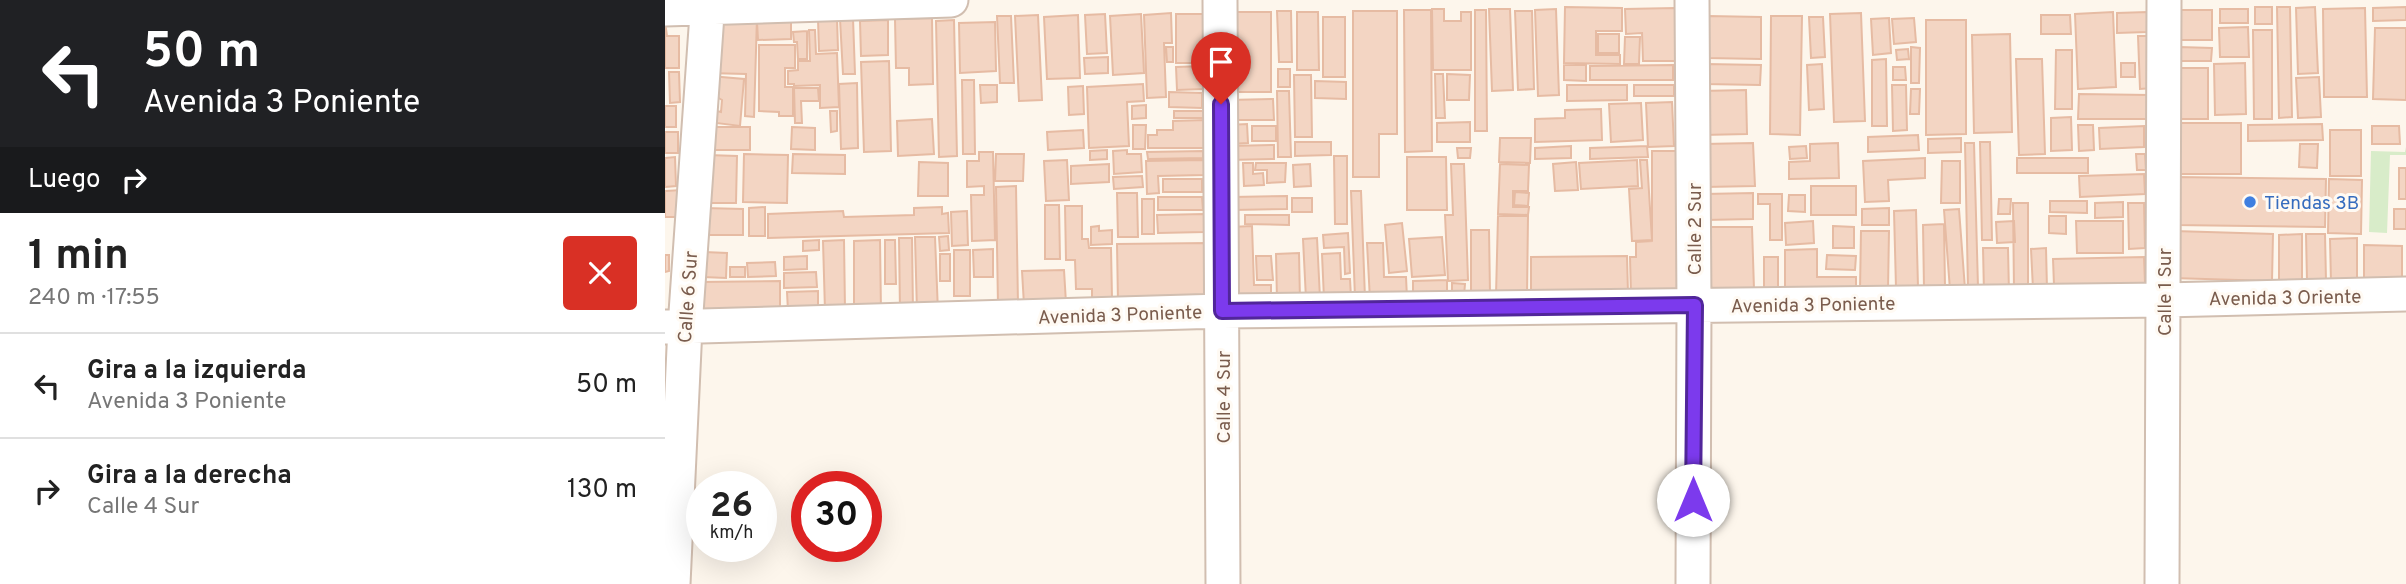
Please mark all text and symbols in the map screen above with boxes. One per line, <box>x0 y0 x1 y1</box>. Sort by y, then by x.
text: 50 m <box>143 23 260 85</box>
icon: left <box>28 28 119 119</box>
pin <box>1191 32 1251 104</box>
icon: arrive <box>1202 43 1240 81</box>
text: Avenida 3 Poniente <box>143 84 420 124</box>
icon: right <box>115 161 153 199</box>
text: Luego <box>28 164 101 197</box>
street label: Calle 2 Sur <box>1684 182 1708 275</box>
place label: Tiendas 3B <box>2264 192 2359 216</box>
marker: Tiendas 3B <box>2242 194 2258 210</box>
text: 1 min <box>28 231 129 284</box>
button: close <box>563 236 637 310</box>
street label: Calle 1 Sur <box>2154 247 2178 336</box>
street label: Calle 6 Sur <box>674 250 704 344</box>
text: 240 m · 17:55 <box>28 284 160 313</box>
street label: Avenida 3 Oriente <box>2209 286 2362 312</box>
street label: Avenida 3 Poniente <box>1731 293 1896 319</box>
street label: Avenida 3 Poniente <box>1037 301 1203 331</box>
street label: Calle 4 Sur <box>1213 350 1237 443</box>
text: Gira a la izquierda <box>87 355 306 388</box>
icon: left <box>28 367 66 405</box>
text: 50 m <box>576 369 637 402</box>
text: Avenida 3 Poniente <box>87 388 286 417</box>
text: Gira a la derecha <box>87 460 292 493</box>
position arrow <box>1656 463 1730 537</box>
speed limit sign: 30 <box>791 471 882 562</box>
icon: right <box>28 472 66 510</box>
text: 130 m <box>567 474 637 507</box>
text: 26 <box>710 485 753 529</box>
text: Calle 4 Sur <box>87 493 199 522</box>
text: km/h <box>710 522 753 545</box>

